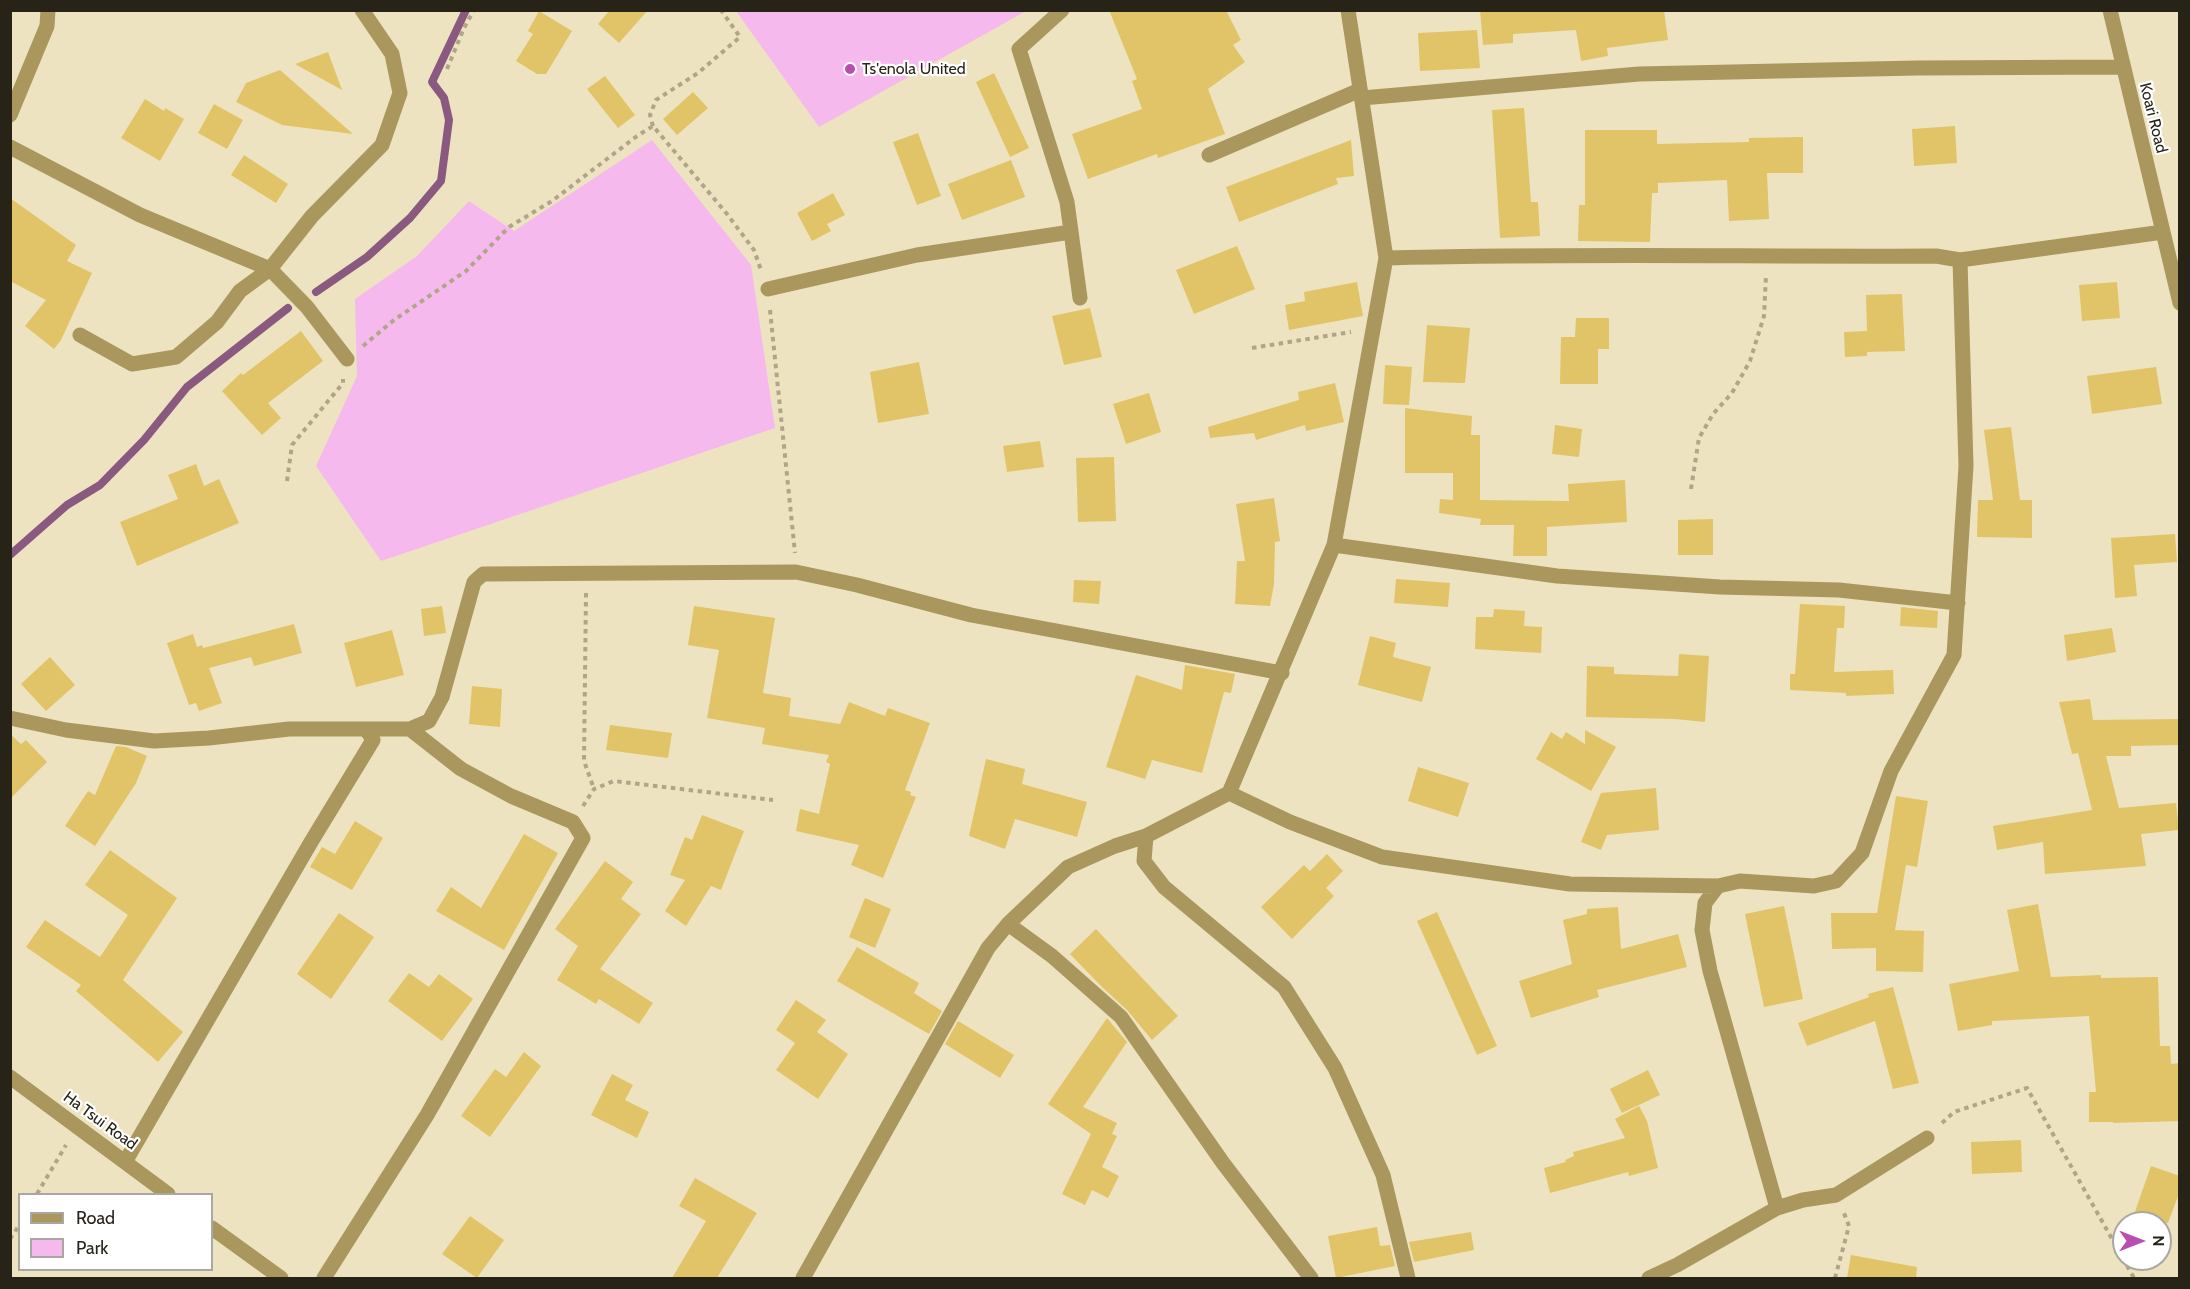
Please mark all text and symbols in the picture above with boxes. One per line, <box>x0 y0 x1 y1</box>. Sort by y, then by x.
place label: Ts'enola United <box>862 59 966 79</box>
marker: Ts'enola United <box>843 62 857 76</box>
street label: Koari Road <box>2135 81 2171 155</box>
street label: Ha Tsui Road <box>59 1088 141 1154</box>
legend <box>18 1193 213 1271</box>
text: Road <box>76 1207 115 1229</box>
north arrow <box>2112 1211 2172 1271</box>
text: N <box>2149 1235 2168 1247</box>
text: Park <box>76 1237 108 1259</box>

